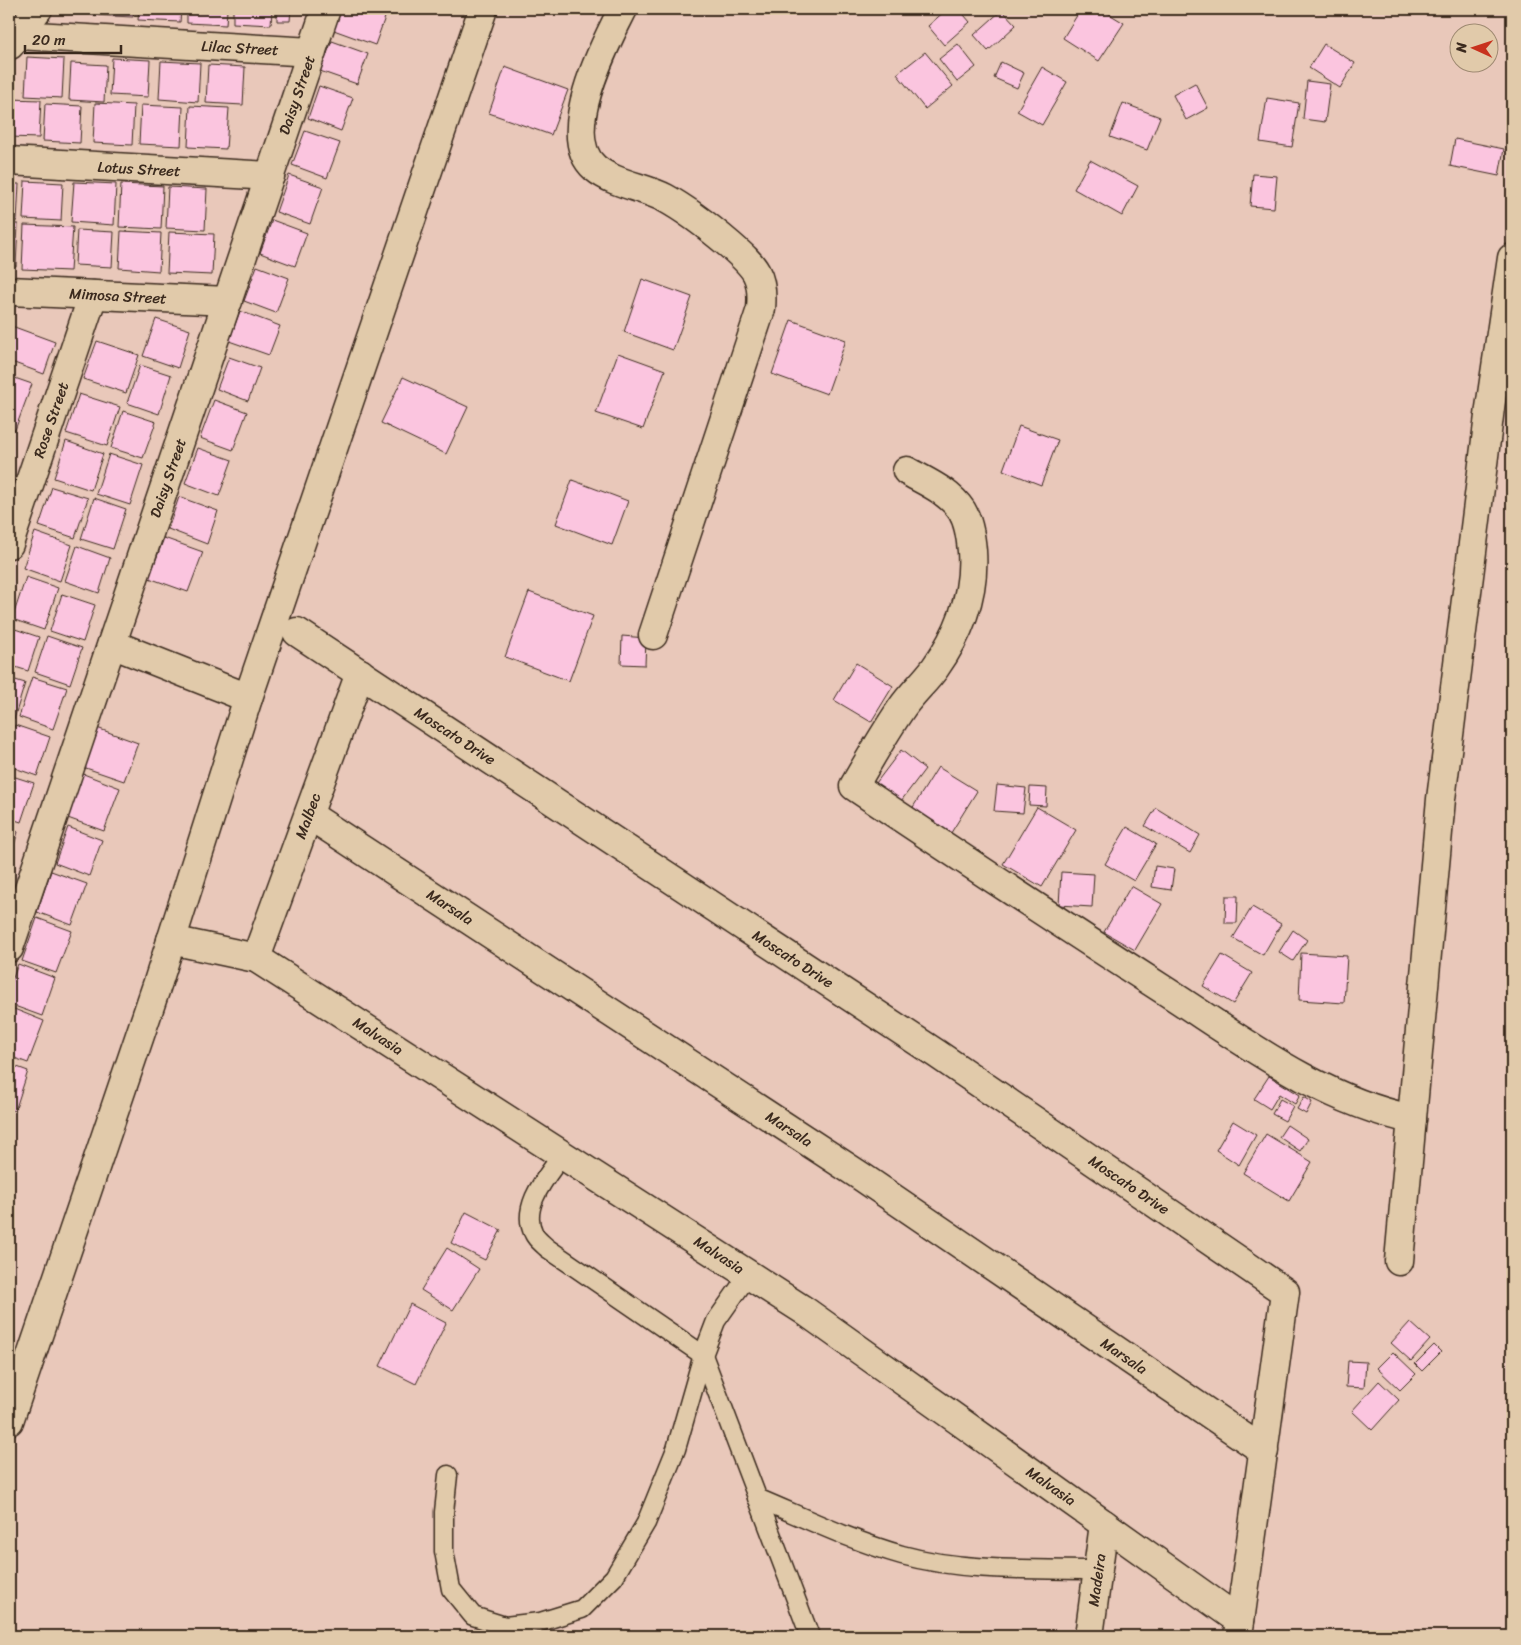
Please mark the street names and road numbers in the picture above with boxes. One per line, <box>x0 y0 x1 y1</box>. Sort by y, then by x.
street label: Lilac Street <box>201 33 280 63</box>
street label: Daisy Street <box>271 51 323 138</box>
street label: Lotus Street <box>97 154 182 184</box>
street label: Mimosa Street <box>69 280 168 312</box>
street label: Rose Street <box>26 378 76 462</box>
street label: Daisy Street <box>142 434 194 521</box>
street label: Moscato Drive <box>409 700 501 772</box>
street label: Malbec <box>288 789 328 843</box>
street label: Marsala <box>421 882 479 932</box>
street label: Moscato Drive <box>747 923 839 995</box>
street label: Malvasia <box>347 1010 409 1063</box>
street label: Marsala <box>760 1104 818 1154</box>
street label: Moscato Drive <box>1083 1148 1175 1222</box>
street label: Malvasia <box>688 1229 750 1282</box>
street label: Marsala <box>1095 1331 1153 1382</box>
street label: Malvasia <box>1020 1459 1082 1513</box>
street label: Madeira <box>1080 1551 1114 1608</box>

